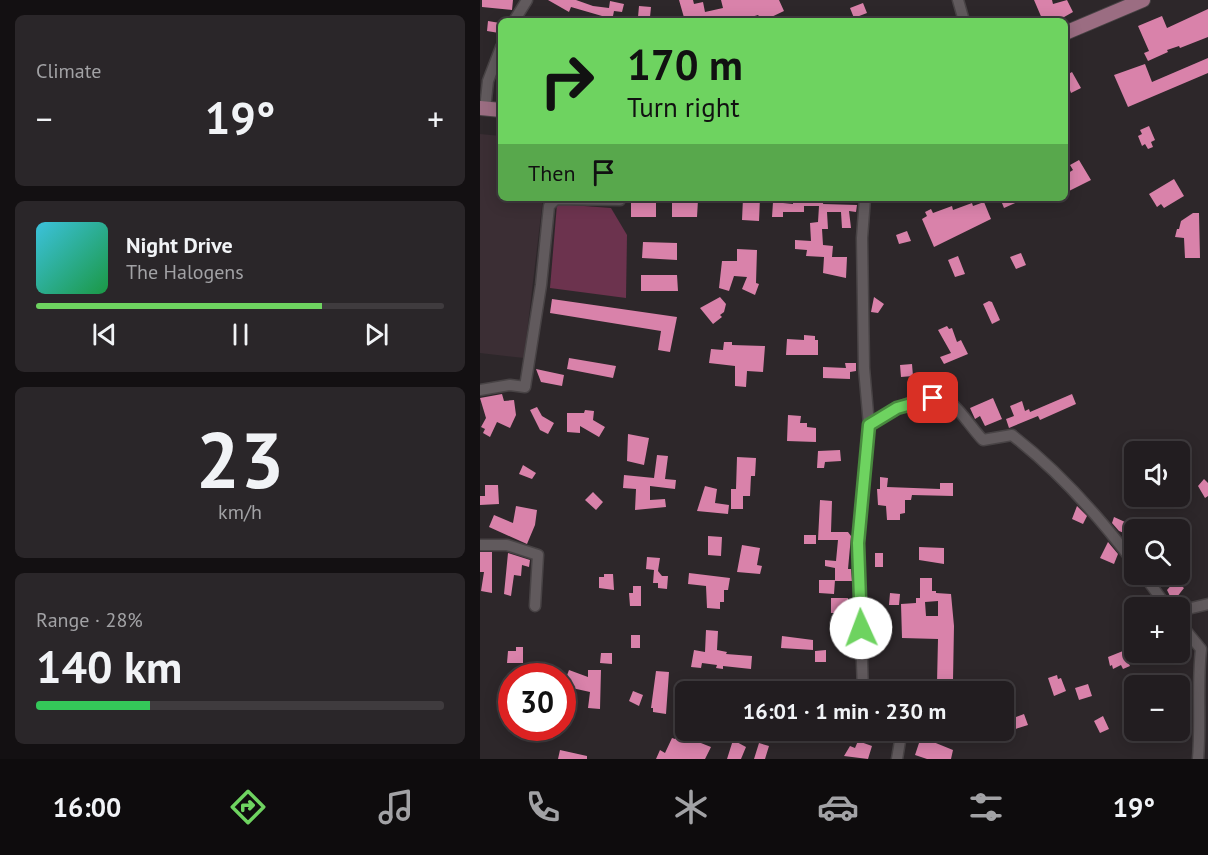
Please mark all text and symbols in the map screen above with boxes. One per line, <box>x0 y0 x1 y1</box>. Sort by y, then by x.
text: 170 m <box>627 37 743 92</box>
icon: right <box>528 42 606 120</box>
text: Climate <box>36 58 102 84</box>
text: 19° <box>205 88 275 146</box>
text: Turn right <box>627 90 740 124</box>
text: − <box>36 97 53 140</box>
text: + <box>427 97 444 140</box>
icon: arrive <box>587 156 620 189</box>
text: Then <box>528 159 575 187</box>
text: Night Drive <box>126 231 233 259</box>
text: The Halogens <box>126 259 244 285</box>
icon: previous <box>88 318 121 351</box>
icon: pause <box>224 318 257 351</box>
icon: next <box>360 318 393 351</box>
pin <box>907 372 958 423</box>
icon: arrive <box>916 381 949 414</box>
text: 23 <box>196 409 284 510</box>
map controls <box>1124 441 1190 741</box>
button: sound <box>1124 441 1190 507</box>
text: km/h <box>218 499 262 525</box>
button: search <box>1124 519 1190 585</box>
position arrow <box>829 596 893 660</box>
button: + <box>1124 597 1190 663</box>
text: Range · 28% <box>36 607 143 633</box>
text: 140 km <box>36 637 182 695</box>
speed limit sign: 30 <box>498 663 576 741</box>
button: − <box>1124 675 1190 741</box>
text: 16:01 · 1 min · 230 m <box>743 697 946 725</box>
icon: directions <box>227 786 269 828</box>
icon: music <box>375 786 417 828</box>
icon: phone <box>522 786 564 828</box>
icon: climate <box>670 786 712 828</box>
icon: car <box>817 786 859 828</box>
icon: filters <box>965 786 1007 828</box>
text: 16:00 <box>53 790 121 824</box>
text: 19° <box>1113 790 1155 824</box>

